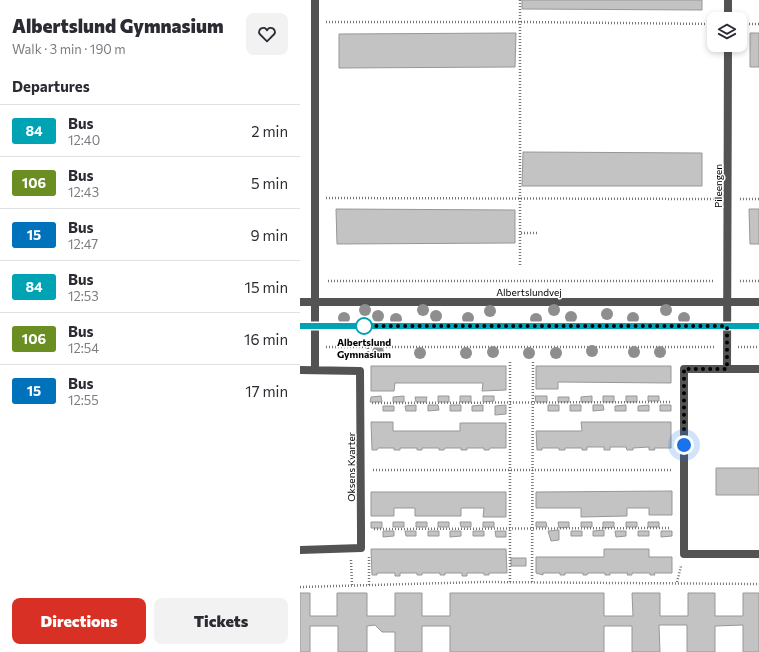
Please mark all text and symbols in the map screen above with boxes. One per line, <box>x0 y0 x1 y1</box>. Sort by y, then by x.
map controls <box>707 12 747 52</box>
button: layers <box>707 12 747 52</box>
button: heart <box>246 13 288 55</box>
text: Albertslund Gymnasium <box>12 14 224 37</box>
text: Walk · 3 min · 190 m <box>12 41 126 57</box>
text: Departures <box>12 77 90 95</box>
text: Bus <box>68 114 93 132</box>
text: 84 <box>25 122 43 139</box>
text: 2 min <box>251 122 288 140</box>
text: 12:40 <box>68 132 100 148</box>
street label: Pileengen <box>712 164 724 208</box>
text: Bus <box>68 166 93 184</box>
text: 106 <box>22 174 46 191</box>
text: 5 min <box>251 174 288 192</box>
text: 12:43 <box>68 184 99 200</box>
text: Bus <box>68 218 93 236</box>
text: 15 <box>27 226 41 243</box>
text: 9 min <box>250 226 288 244</box>
text: 12:47 <box>68 236 98 252</box>
text: Bus <box>68 270 93 288</box>
text: 84 <box>25 278 43 295</box>
text: 15 min <box>245 278 288 296</box>
street label: Albertslundvej <box>496 286 562 298</box>
text: 12:53 <box>68 288 99 304</box>
marker: Albertslund Gymnasium <box>355 317 373 335</box>
text: Bus <box>68 322 93 340</box>
text: 106 <box>22 330 46 347</box>
text: 16 min <box>244 330 288 348</box>
place label: Albertslund Gymnasium <box>337 336 391 360</box>
text: 12:54 <box>68 340 99 356</box>
text: Bus <box>68 374 93 392</box>
text: 15 <box>27 382 41 399</box>
text: 17 min <box>245 382 288 400</box>
text: 12:55 <box>68 392 99 408</box>
street label: Oksens Kvarter <box>345 432 357 502</box>
your location <box>674 435 694 455</box>
button: Directions <box>12 598 146 644</box>
button: Tickets <box>154 598 288 644</box>

